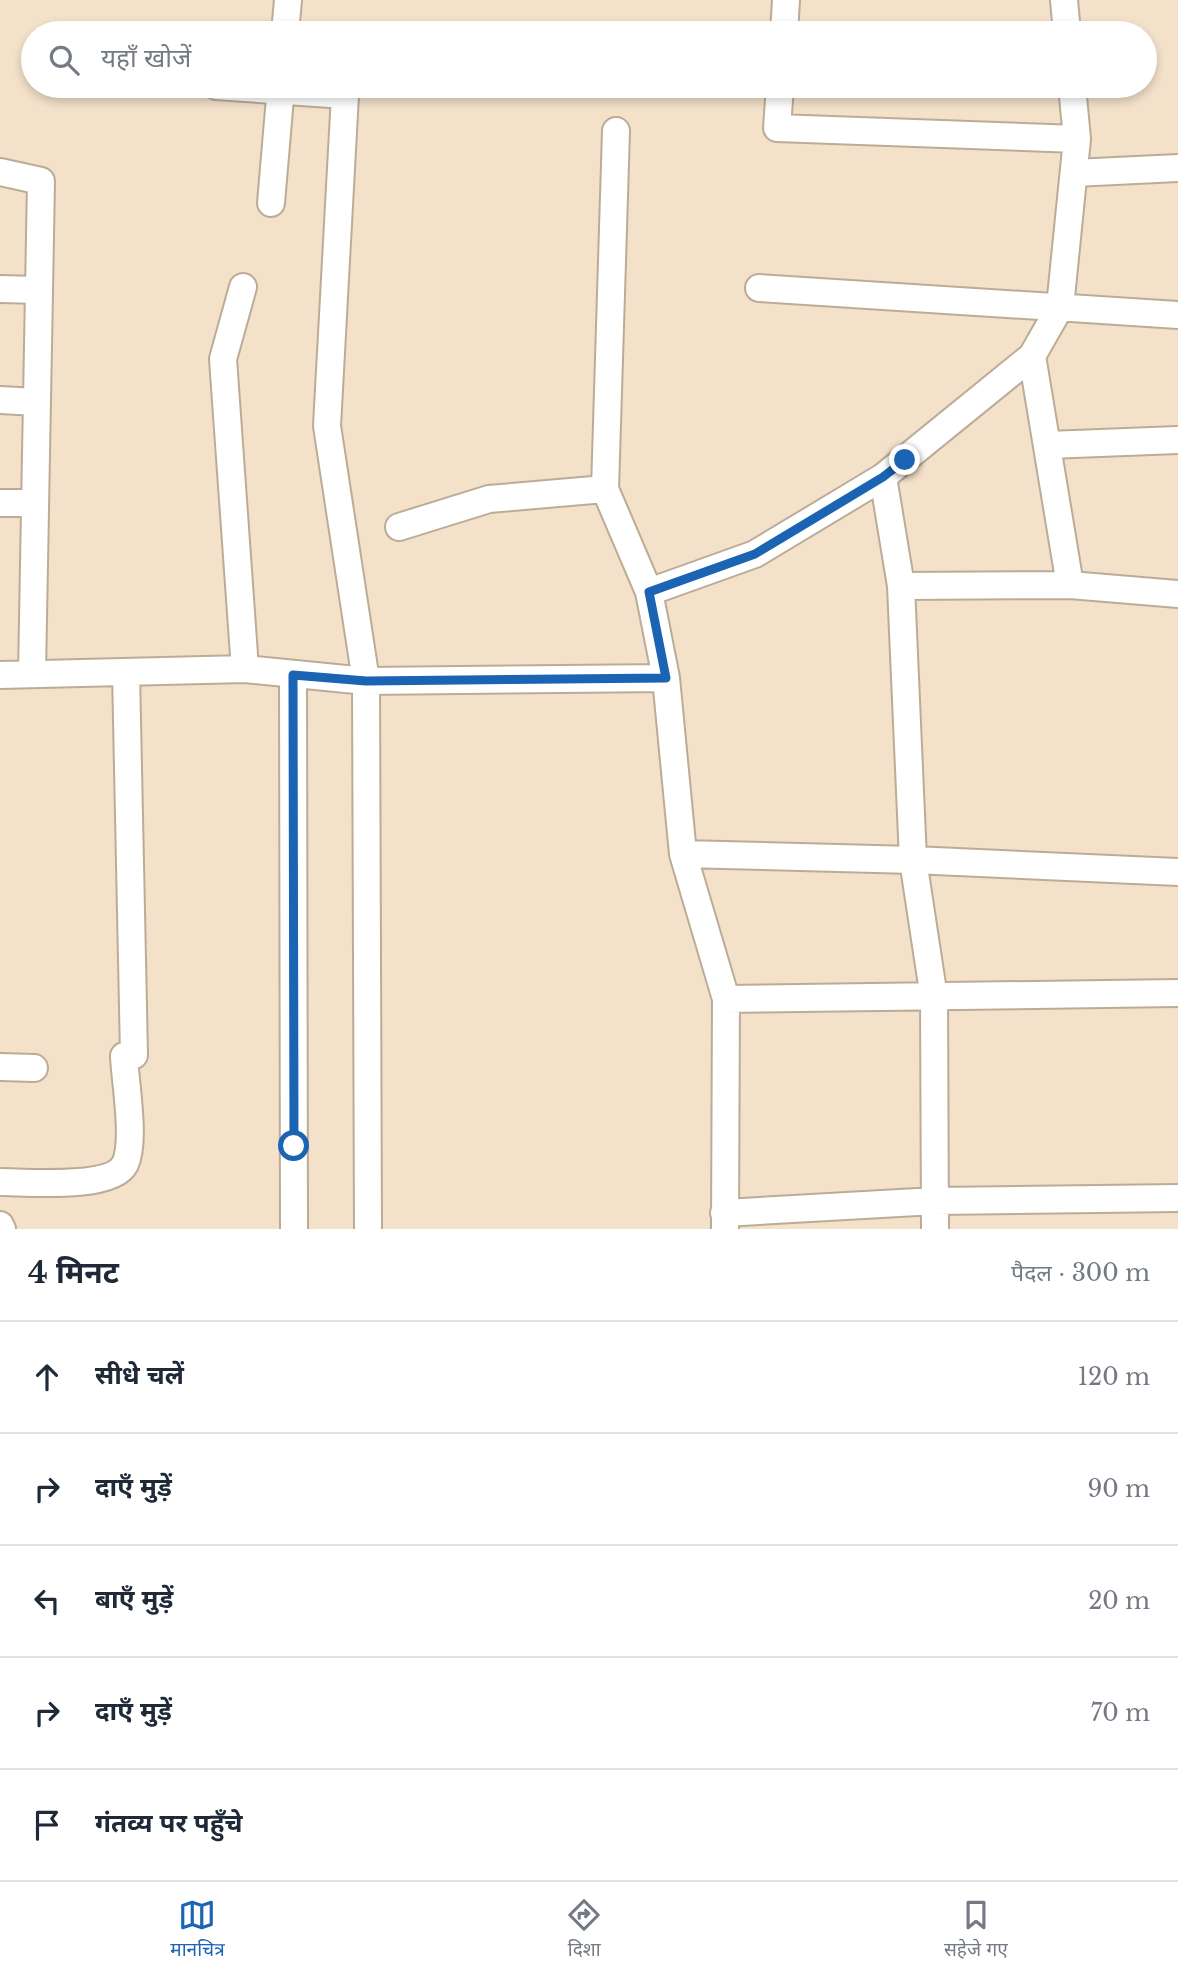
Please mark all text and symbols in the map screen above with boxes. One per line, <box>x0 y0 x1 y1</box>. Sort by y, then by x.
search box <box>21 21 1157 98</box>
icon: search <box>45 41 83 79</box>
text: यहाँ खोजें <box>101 42 191 74</box>
route end <box>889 444 920 475</box>
route start <box>278 1130 309 1161</box>
text: 4 मिनट <box>28 1254 119 1291</box>
text: पैदल · 300 m <box>1011 1259 1150 1287</box>
icon: ahead <box>28 1358 66 1396</box>
text: सीधे चलें <box>95 1359 184 1391</box>
text: 120 m <box>1078 1363 1150 1391</box>
icon: right <box>28 1470 66 1508</box>
text: दाएँ मुड़ें <box>95 1471 172 1503</box>
text: 90 m <box>1088 1475 1150 1503</box>
icon: left <box>28 1582 66 1620</box>
text: बाएँ मुड़ें <box>95 1583 173 1615</box>
text: 20 m <box>1088 1587 1150 1615</box>
icon: right <box>28 1694 66 1732</box>
text: दाएँ मुड़ें <box>95 1695 172 1727</box>
text: 70 m <box>1091 1699 1150 1727</box>
icon: arrive <box>28 1806 66 1844</box>
text: गंतव्य पर पहुँचे <box>95 1807 243 1839</box>
tab: मानचित्र <box>170 1896 225 1964</box>
tab: दिशा <box>565 1896 603 1964</box>
tab: सहेजे गए <box>944 1896 1008 1964</box>

